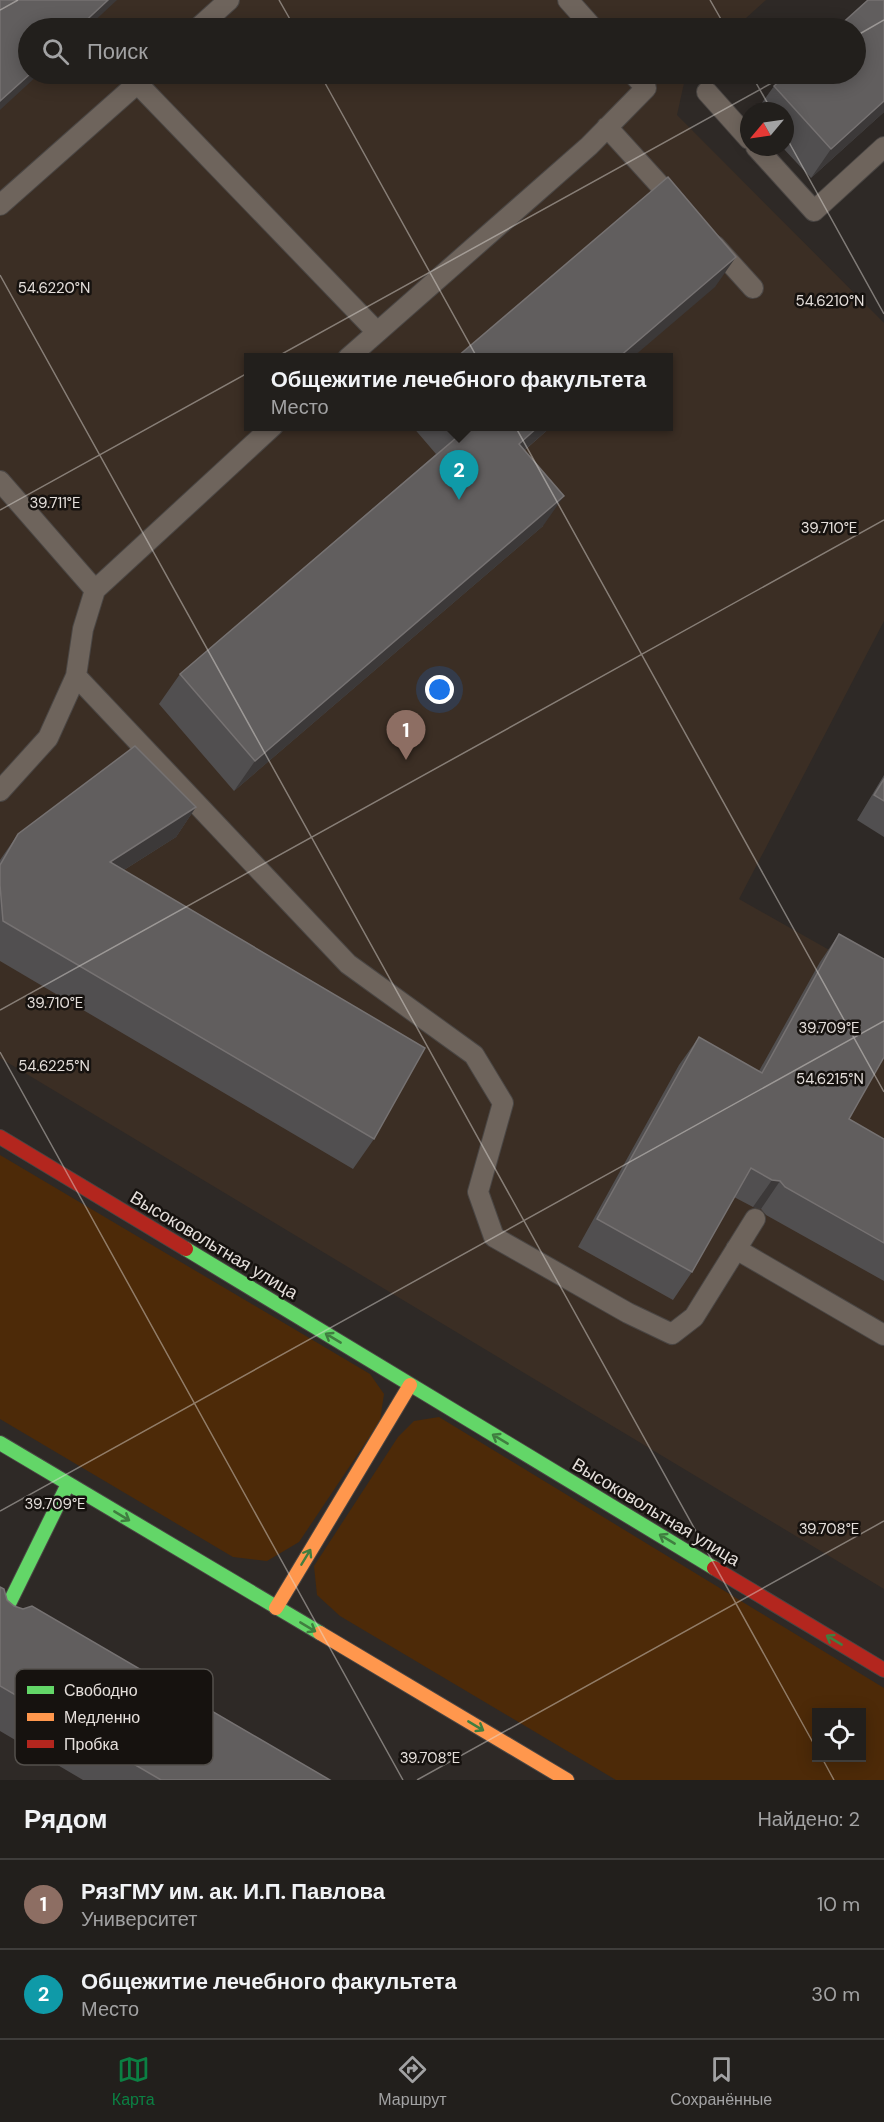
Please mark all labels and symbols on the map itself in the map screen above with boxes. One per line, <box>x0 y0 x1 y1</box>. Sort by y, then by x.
north arrow <box>740 102 794 156</box>
text: 54.6220°N <box>18 278 90 298</box>
text: 54.6210°N <box>796 291 864 311</box>
pin: 2 <box>440 450 478 500</box>
text: 39.711°E <box>30 493 80 513</box>
text: 39.710°E <box>801 518 857 538</box>
your location <box>425 675 454 704</box>
pin: 1 <box>386 710 426 760</box>
text: 39.710°E <box>27 993 83 1013</box>
text: 39.709°E <box>798 1018 860 1038</box>
text: 54.6225°N <box>18 1056 90 1076</box>
text: 54.6215°N <box>796 1069 864 1089</box>
street label: Высоковольтная улица <box>126 1185 303 1305</box>
one-way arrow <box>325 1332 342 1344</box>
one-way arrow <box>492 1432 509 1444</box>
street label: Высоковольтная улица <box>568 1452 745 1572</box>
text: 39.709°E <box>24 1494 86 1514</box>
one-way arrow <box>113 1510 130 1522</box>
text: 39.708°E <box>799 1519 859 1539</box>
one-way arrow <box>659 1533 676 1545</box>
one-way arrow <box>300 1549 312 1566</box>
one-way arrow <box>299 1621 316 1633</box>
one-way arrow <box>826 1634 843 1646</box>
legend <box>15 1669 213 1765</box>
text: Свободно <box>64 1680 138 1701</box>
text: Медленно <box>64 1707 140 1728</box>
one-way arrow <box>467 1720 484 1732</box>
text: Пробка <box>64 1734 119 1755</box>
text: 39.708°E <box>400 1748 460 1768</box>

